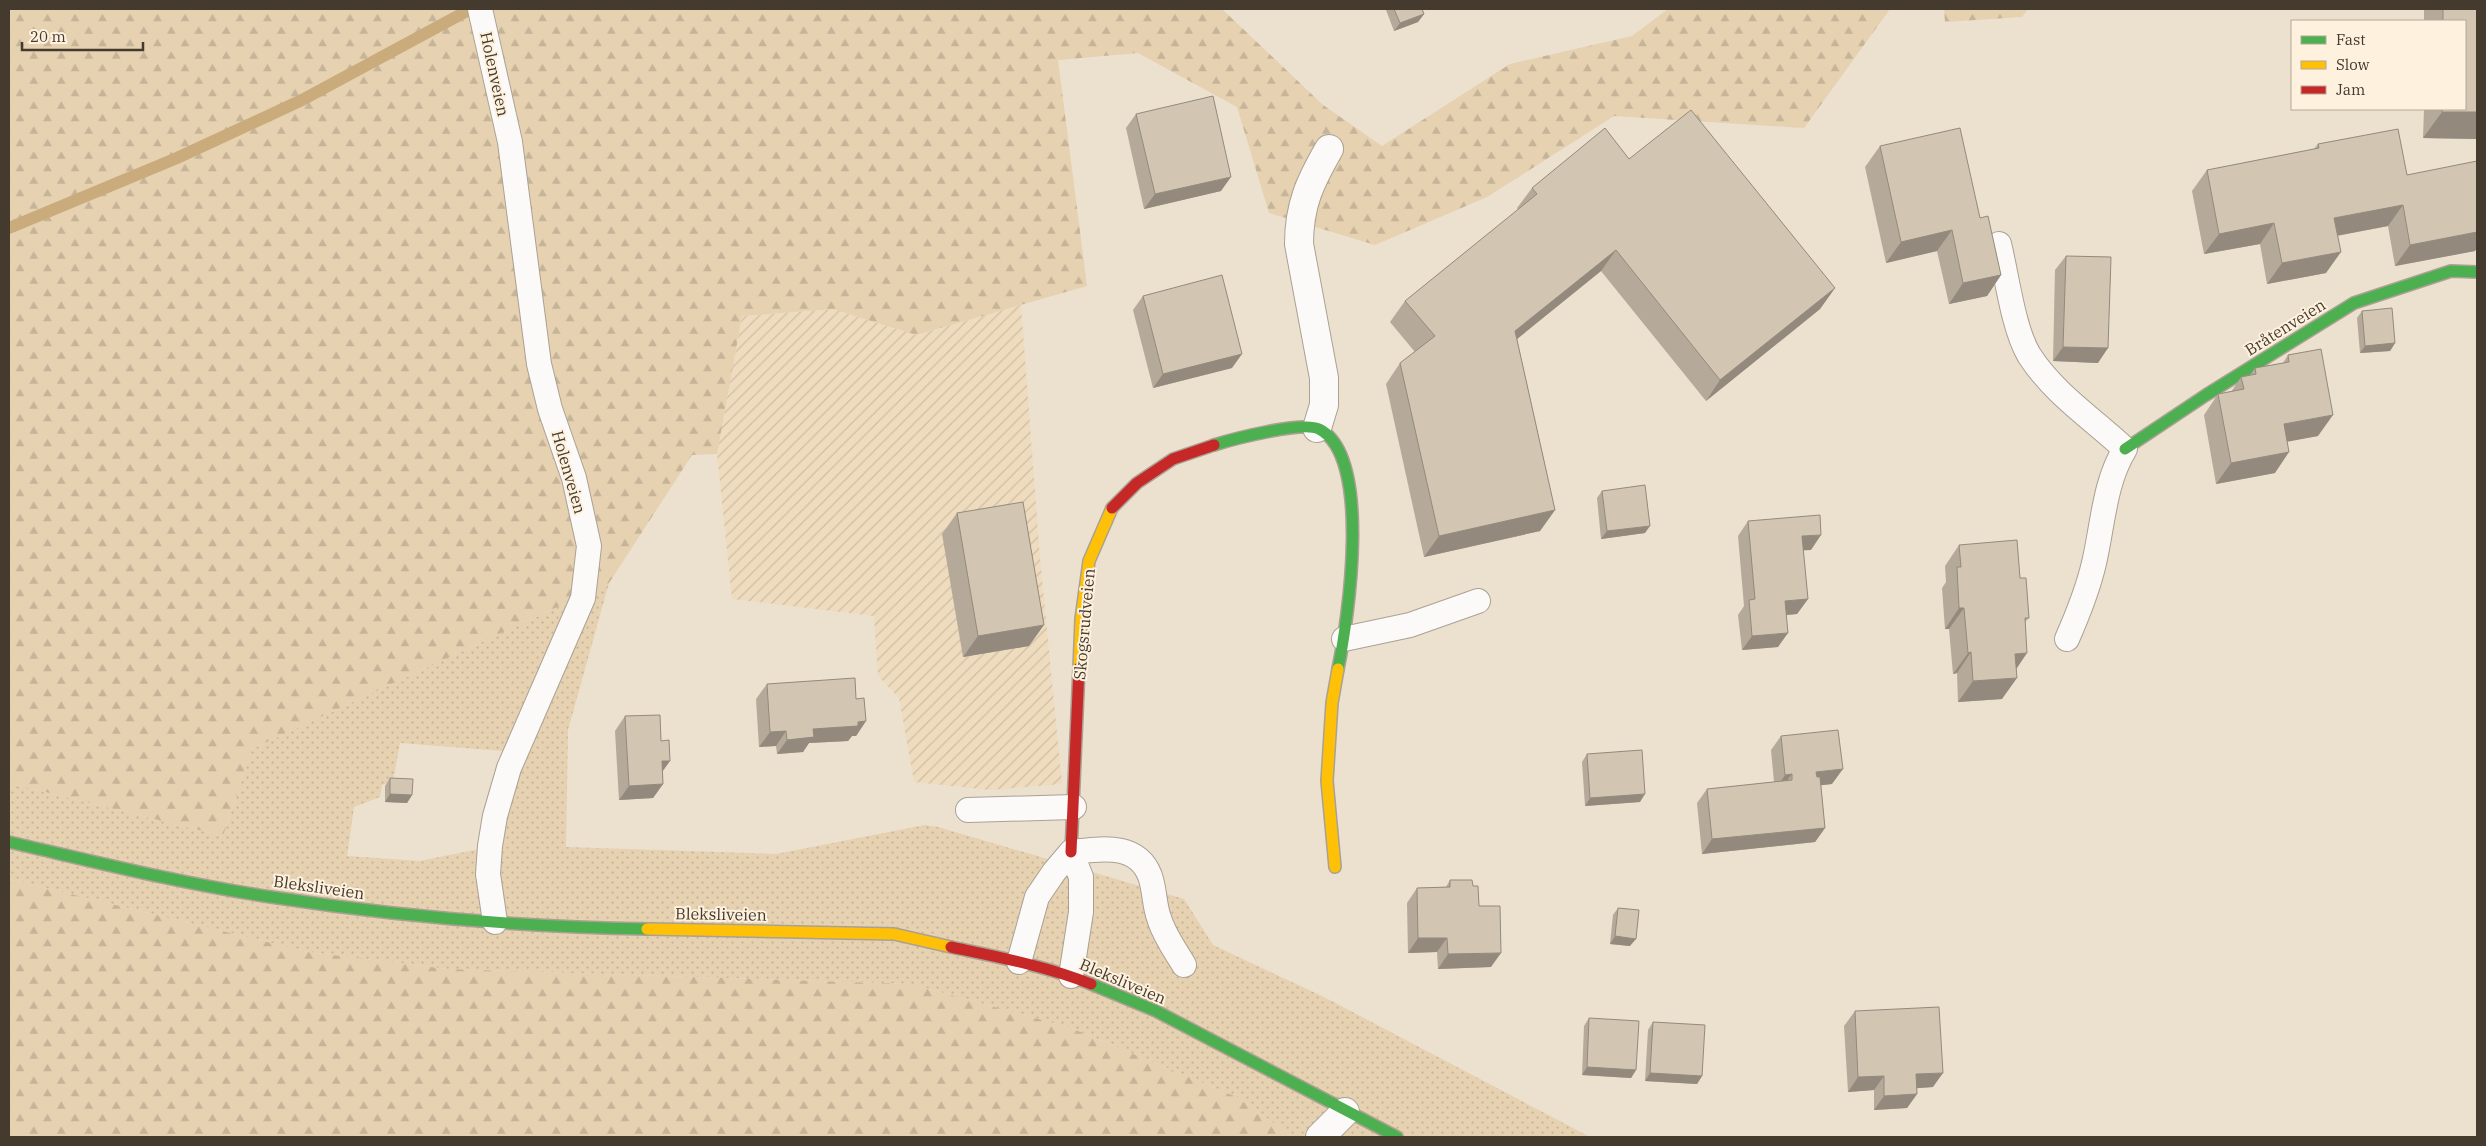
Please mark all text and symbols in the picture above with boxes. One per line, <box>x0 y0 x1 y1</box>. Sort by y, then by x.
scale bar <box>22 20 144 52</box>
legend <box>2291 20 2466 110</box>
text: 20 m <box>30 27 66 46</box>
street label: Holenveien <box>476 30 514 118</box>
text: Fast <box>2336 30 2366 49</box>
text: Slow <box>2336 55 2370 74</box>
text: Jam <box>2336 80 2365 99</box>
street label: Bråtenveien <box>2241 294 2329 360</box>
street label: Holenveien <box>548 428 590 516</box>
street label: Skogsrudveien <box>1069 567 1099 681</box>
street label: Bleksliveien <box>272 871 366 903</box>
street label: Bleksliveien <box>675 903 767 925</box>
street label: Bleksliveien <box>1077 954 1169 1008</box>

